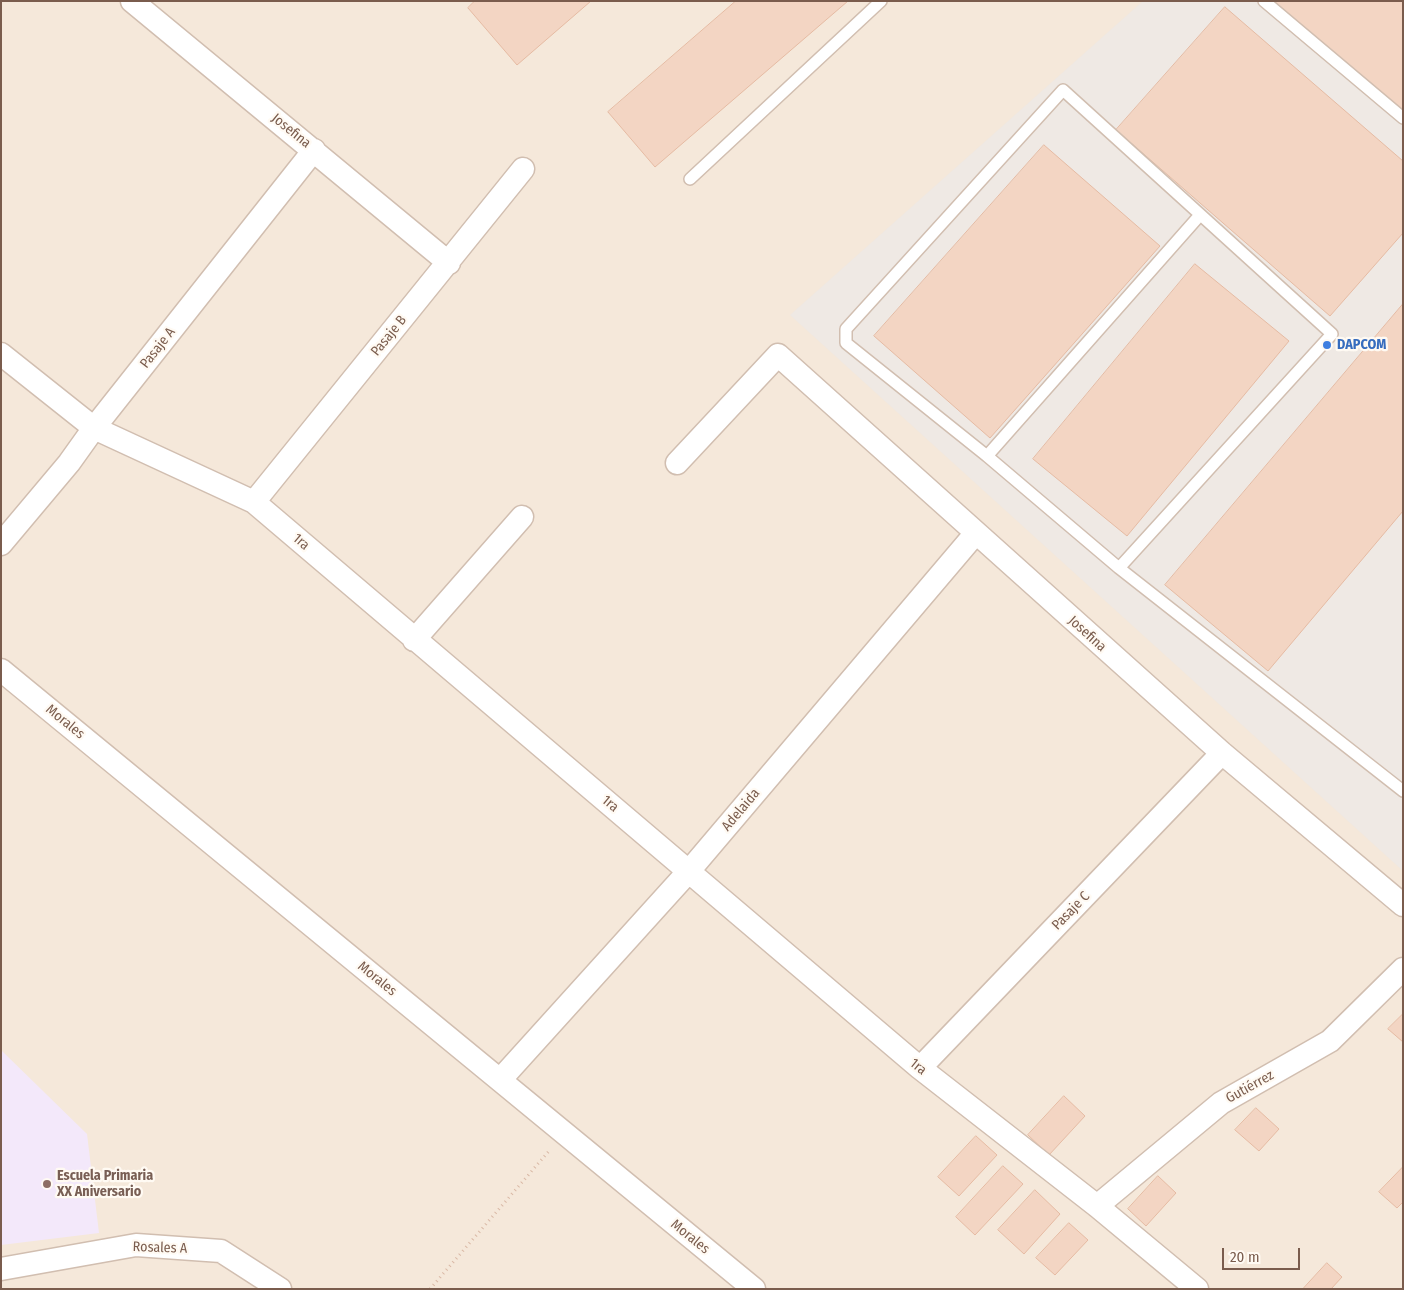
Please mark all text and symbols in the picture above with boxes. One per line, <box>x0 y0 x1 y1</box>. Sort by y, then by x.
street label: Josefina <box>268 110 314 152</box>
street label: Pasaje B <box>368 312 410 360</box>
street label: Pasaje A <box>137 324 179 372</box>
place label: DAPCOM <box>1337 337 1386 353</box>
marker: DAPCOM <box>1321 339 1333 351</box>
street label: 1ra <box>289 530 313 554</box>
street label: Josefina <box>1064 612 1110 656</box>
street label: Morales <box>42 701 88 743</box>
street label: Adelaida <box>718 785 764 835</box>
street label: 1ra <box>598 792 622 816</box>
street label: Pasaje C <box>1049 888 1093 934</box>
street label: Morales <box>354 958 400 1000</box>
street label: 1ra <box>906 1055 930 1079</box>
street label: Gutiérrez <box>1223 1067 1277 1107</box>
place label: Escuela Primaria XX Aniversario <box>57 1168 153 1200</box>
marker: Escuela Primaria XX Aniversario <box>41 1178 53 1190</box>
street label: Morales <box>667 1216 713 1258</box>
scale bar <box>1224 1238 1302 1270</box>
street label: Rosales A <box>132 1239 188 1257</box>
text: 20 m <box>1230 1248 1260 1266</box>

